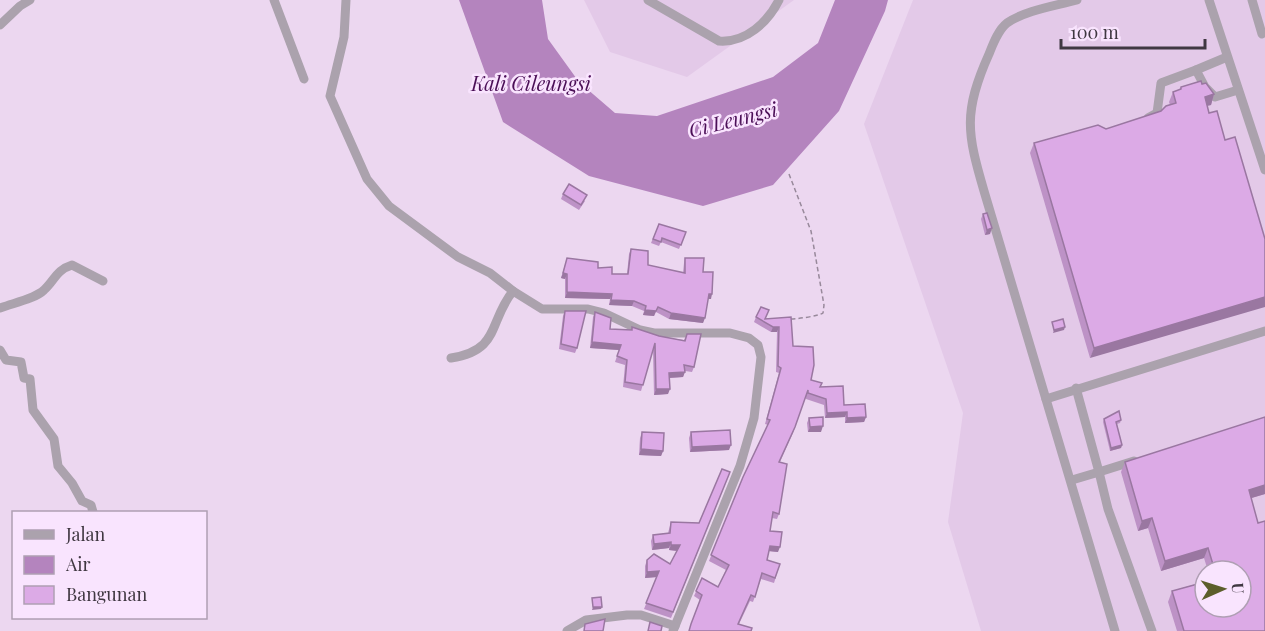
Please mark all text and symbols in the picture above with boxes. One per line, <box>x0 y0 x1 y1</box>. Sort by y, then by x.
scale bar <box>1061 12 1205 50</box>
text: 100 m <box>1070 20 1119 44</box>
water label: Kali Cileungsi <box>470 69 592 96</box>
water label: Ci Leungsi <box>686 94 781 143</box>
legend <box>12 511 207 619</box>
text: Jalan <box>65 522 106 546</box>
text: Air <box>65 552 91 576</box>
north arrow <box>1193 559 1253 619</box>
text: Bangunan <box>66 582 147 606</box>
text: U <box>1228 582 1249 594</box>

